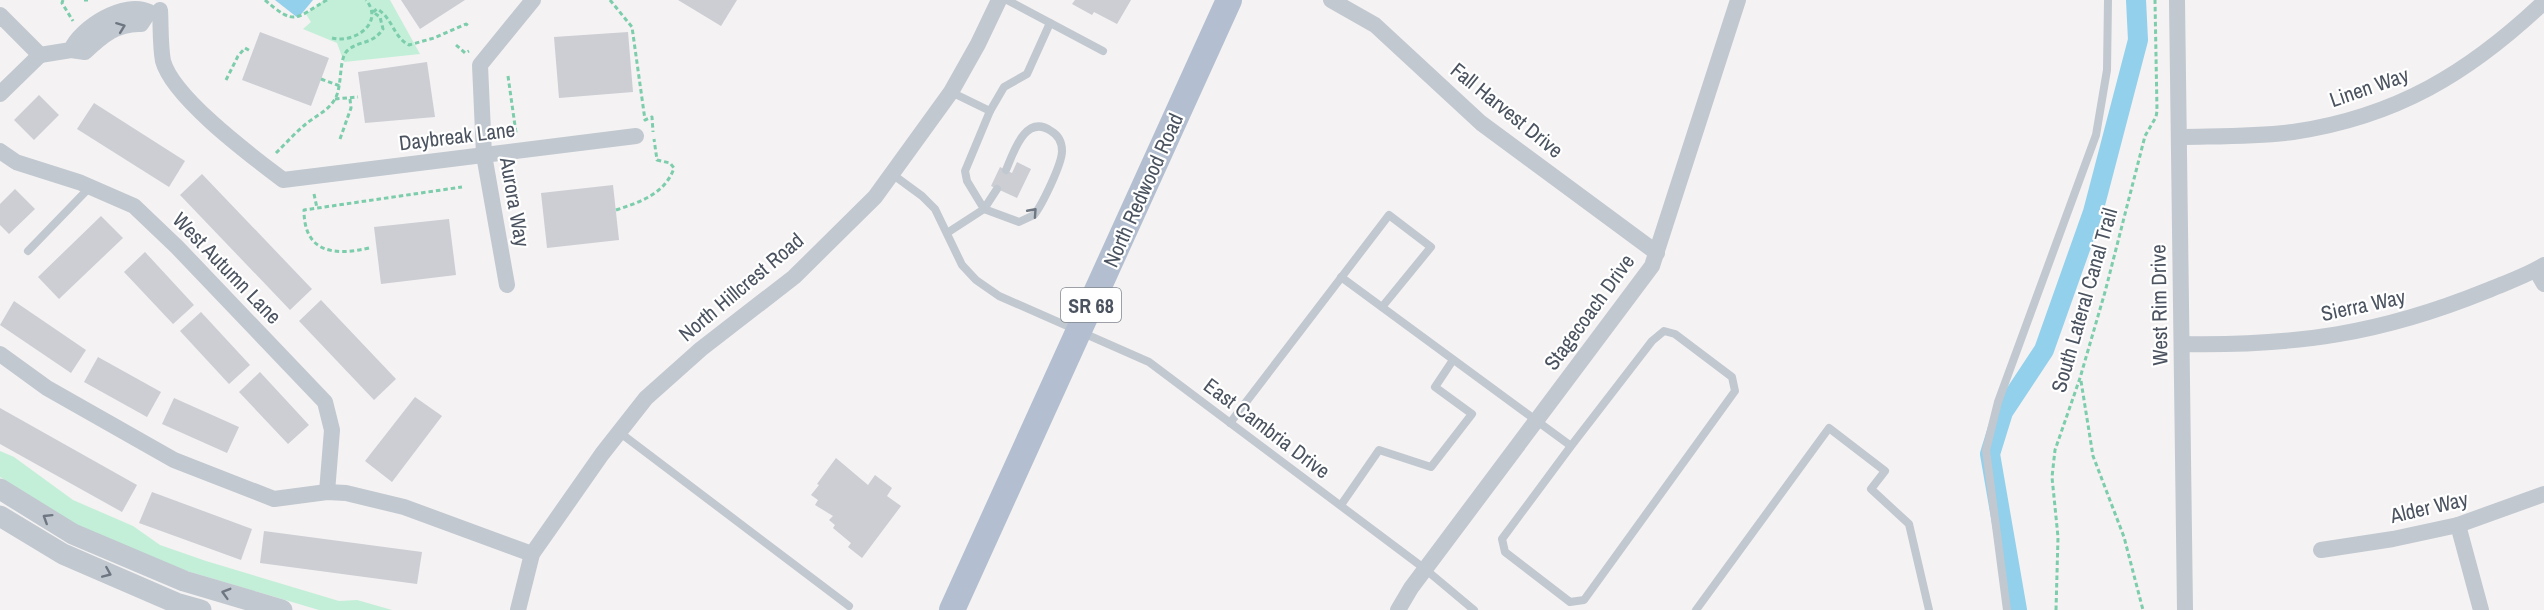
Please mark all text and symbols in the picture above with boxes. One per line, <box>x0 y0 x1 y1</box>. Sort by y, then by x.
one-way arrow <box>115 22 125 35</box>
street label: Fall Harvest Drive <box>1445 56 1569 164</box>
street label: Linen Way <box>2326 60 2413 114</box>
street label: North Redwood Road <box>1096 108 1190 272</box>
street label: Daybreak Lane <box>397 114 517 158</box>
street label: Aurora Way <box>493 154 537 249</box>
street label: South Lateral Canal Trail <box>2044 204 2124 396</box>
street label: West Autumn Lane <box>166 206 288 330</box>
one-way arrow <box>1026 208 1037 218</box>
street label: North Hillcrest Road <box>672 226 810 348</box>
street label: West Rim Drive <box>2143 244 2175 366</box>
street label: Stagecoach Drive <box>1537 248 1641 376</box>
street label: Sierra Way <box>2318 282 2408 328</box>
road number: SR 68 <box>1061 288 1121 322</box>
street label: East Cambria Drive <box>1198 371 1336 485</box>
street label: Alder Way <box>2386 484 2471 530</box>
one-way arrow <box>43 513 53 525</box>
one-way arrow <box>100 566 111 578</box>
one-way arrow <box>221 588 232 600</box>

